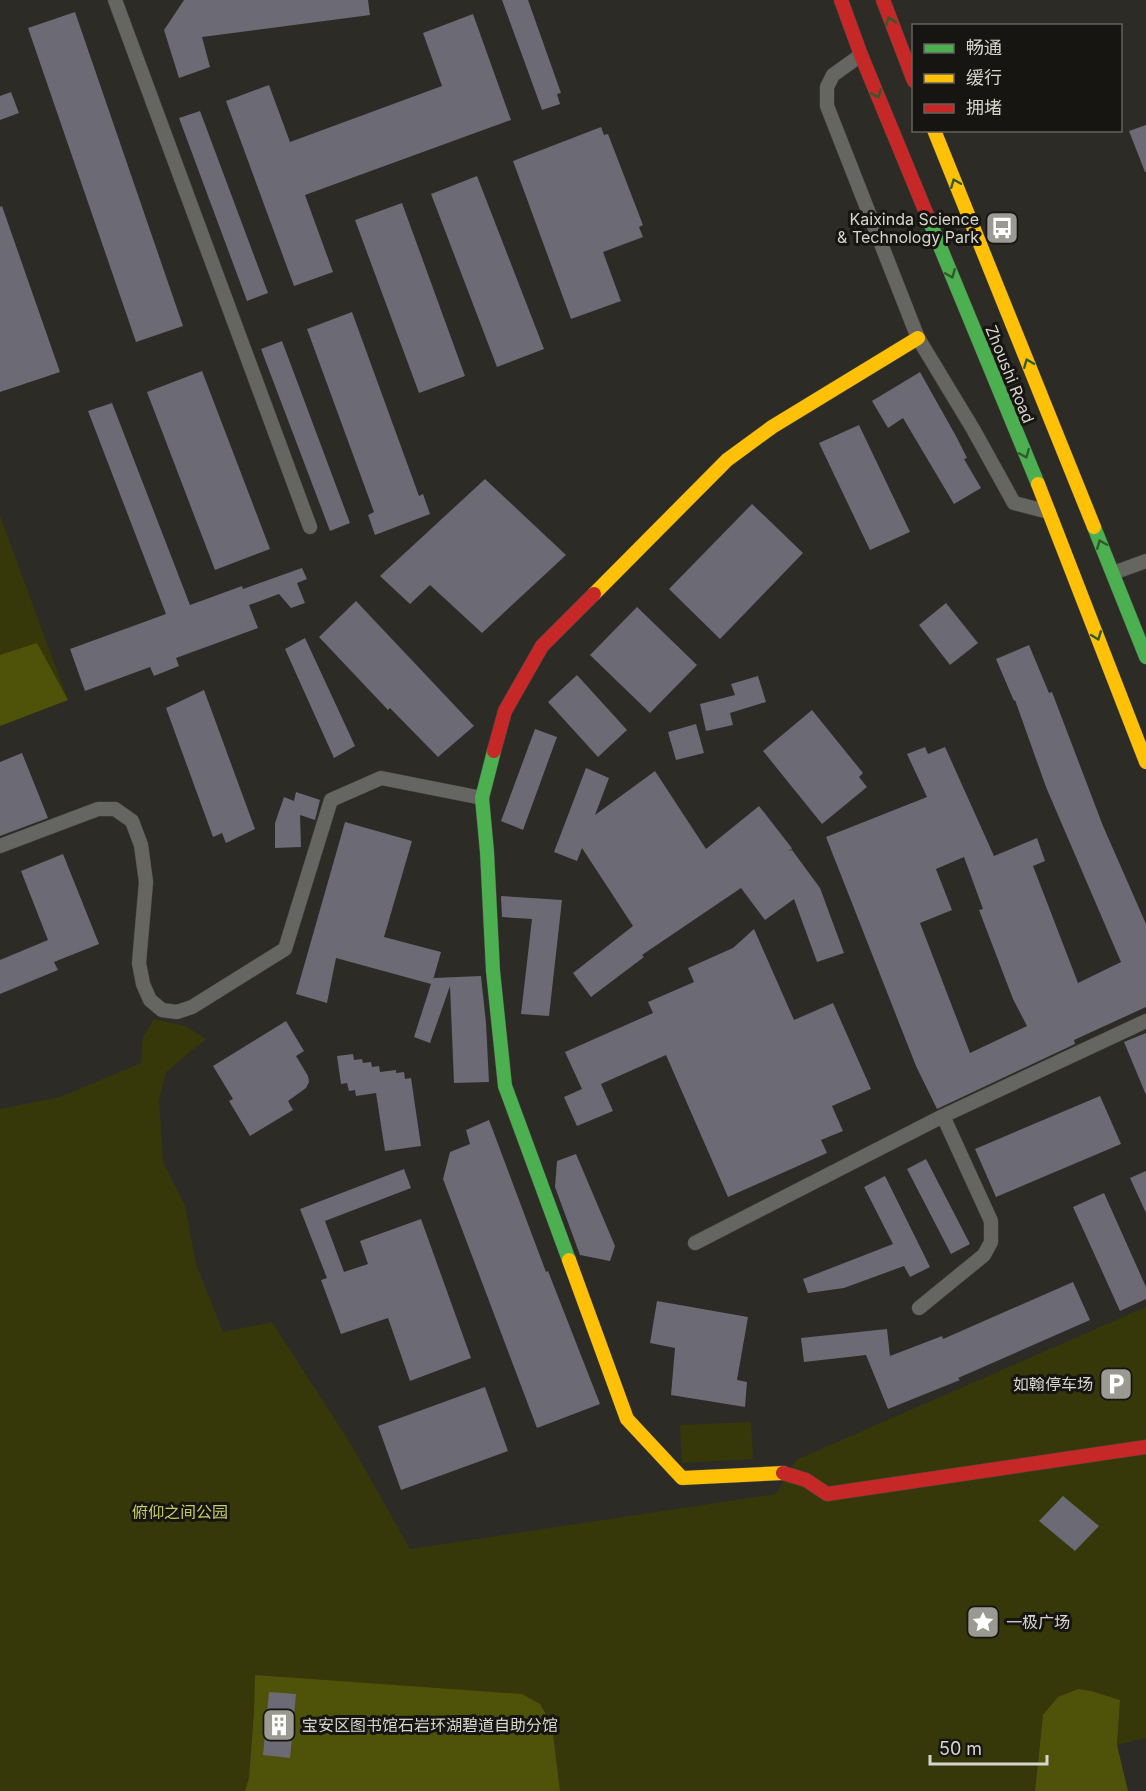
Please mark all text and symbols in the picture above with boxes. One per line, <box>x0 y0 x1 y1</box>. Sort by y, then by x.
one-way arrow <box>885 16 898 27</box>
legend <box>912 24 1122 132</box>
text: 畅通 <box>966 37 1002 58</box>
text: 缓行 <box>966 67 1002 88</box>
one-way arrow <box>870 87 882 98</box>
text: 拥堵 <box>966 97 1002 118</box>
one-way arrow <box>950 178 962 189</box>
place label: Kaixinda Science & Technology Park <box>837 209 979 247</box>
bus stop icon: Kaixinda Science & Technology Park <box>984 210 1020 246</box>
one-way arrow <box>944 268 956 279</box>
street label: Zhoushi Road <box>981 322 1039 426</box>
one-way arrow <box>1023 359 1035 370</box>
one-way arrow <box>1018 448 1030 459</box>
one-way arrow <box>1096 539 1108 550</box>
one-way arrow <box>1090 630 1102 641</box>
parking icon: 如翰停车场 <box>1098 1366 1134 1402</box>
place label: 如翰停车场 <box>1013 1374 1093 1394</box>
park label: 俯仰之间公园 <box>132 1502 228 1522</box>
place icon: 一极广场 <box>965 1604 1001 1640</box>
place label: 一极广场 <box>1006 1612 1070 1632</box>
building icon: 宝安区图书馆石岩环湖碧道自助分馆 <box>261 1707 297 1743</box>
place label: 宝安区图书馆石岩环湖碧道自助分馆 <box>302 1715 558 1735</box>
scale bar <box>930 1728 1047 1766</box>
text: 50 m <box>939 1738 982 1759</box>

